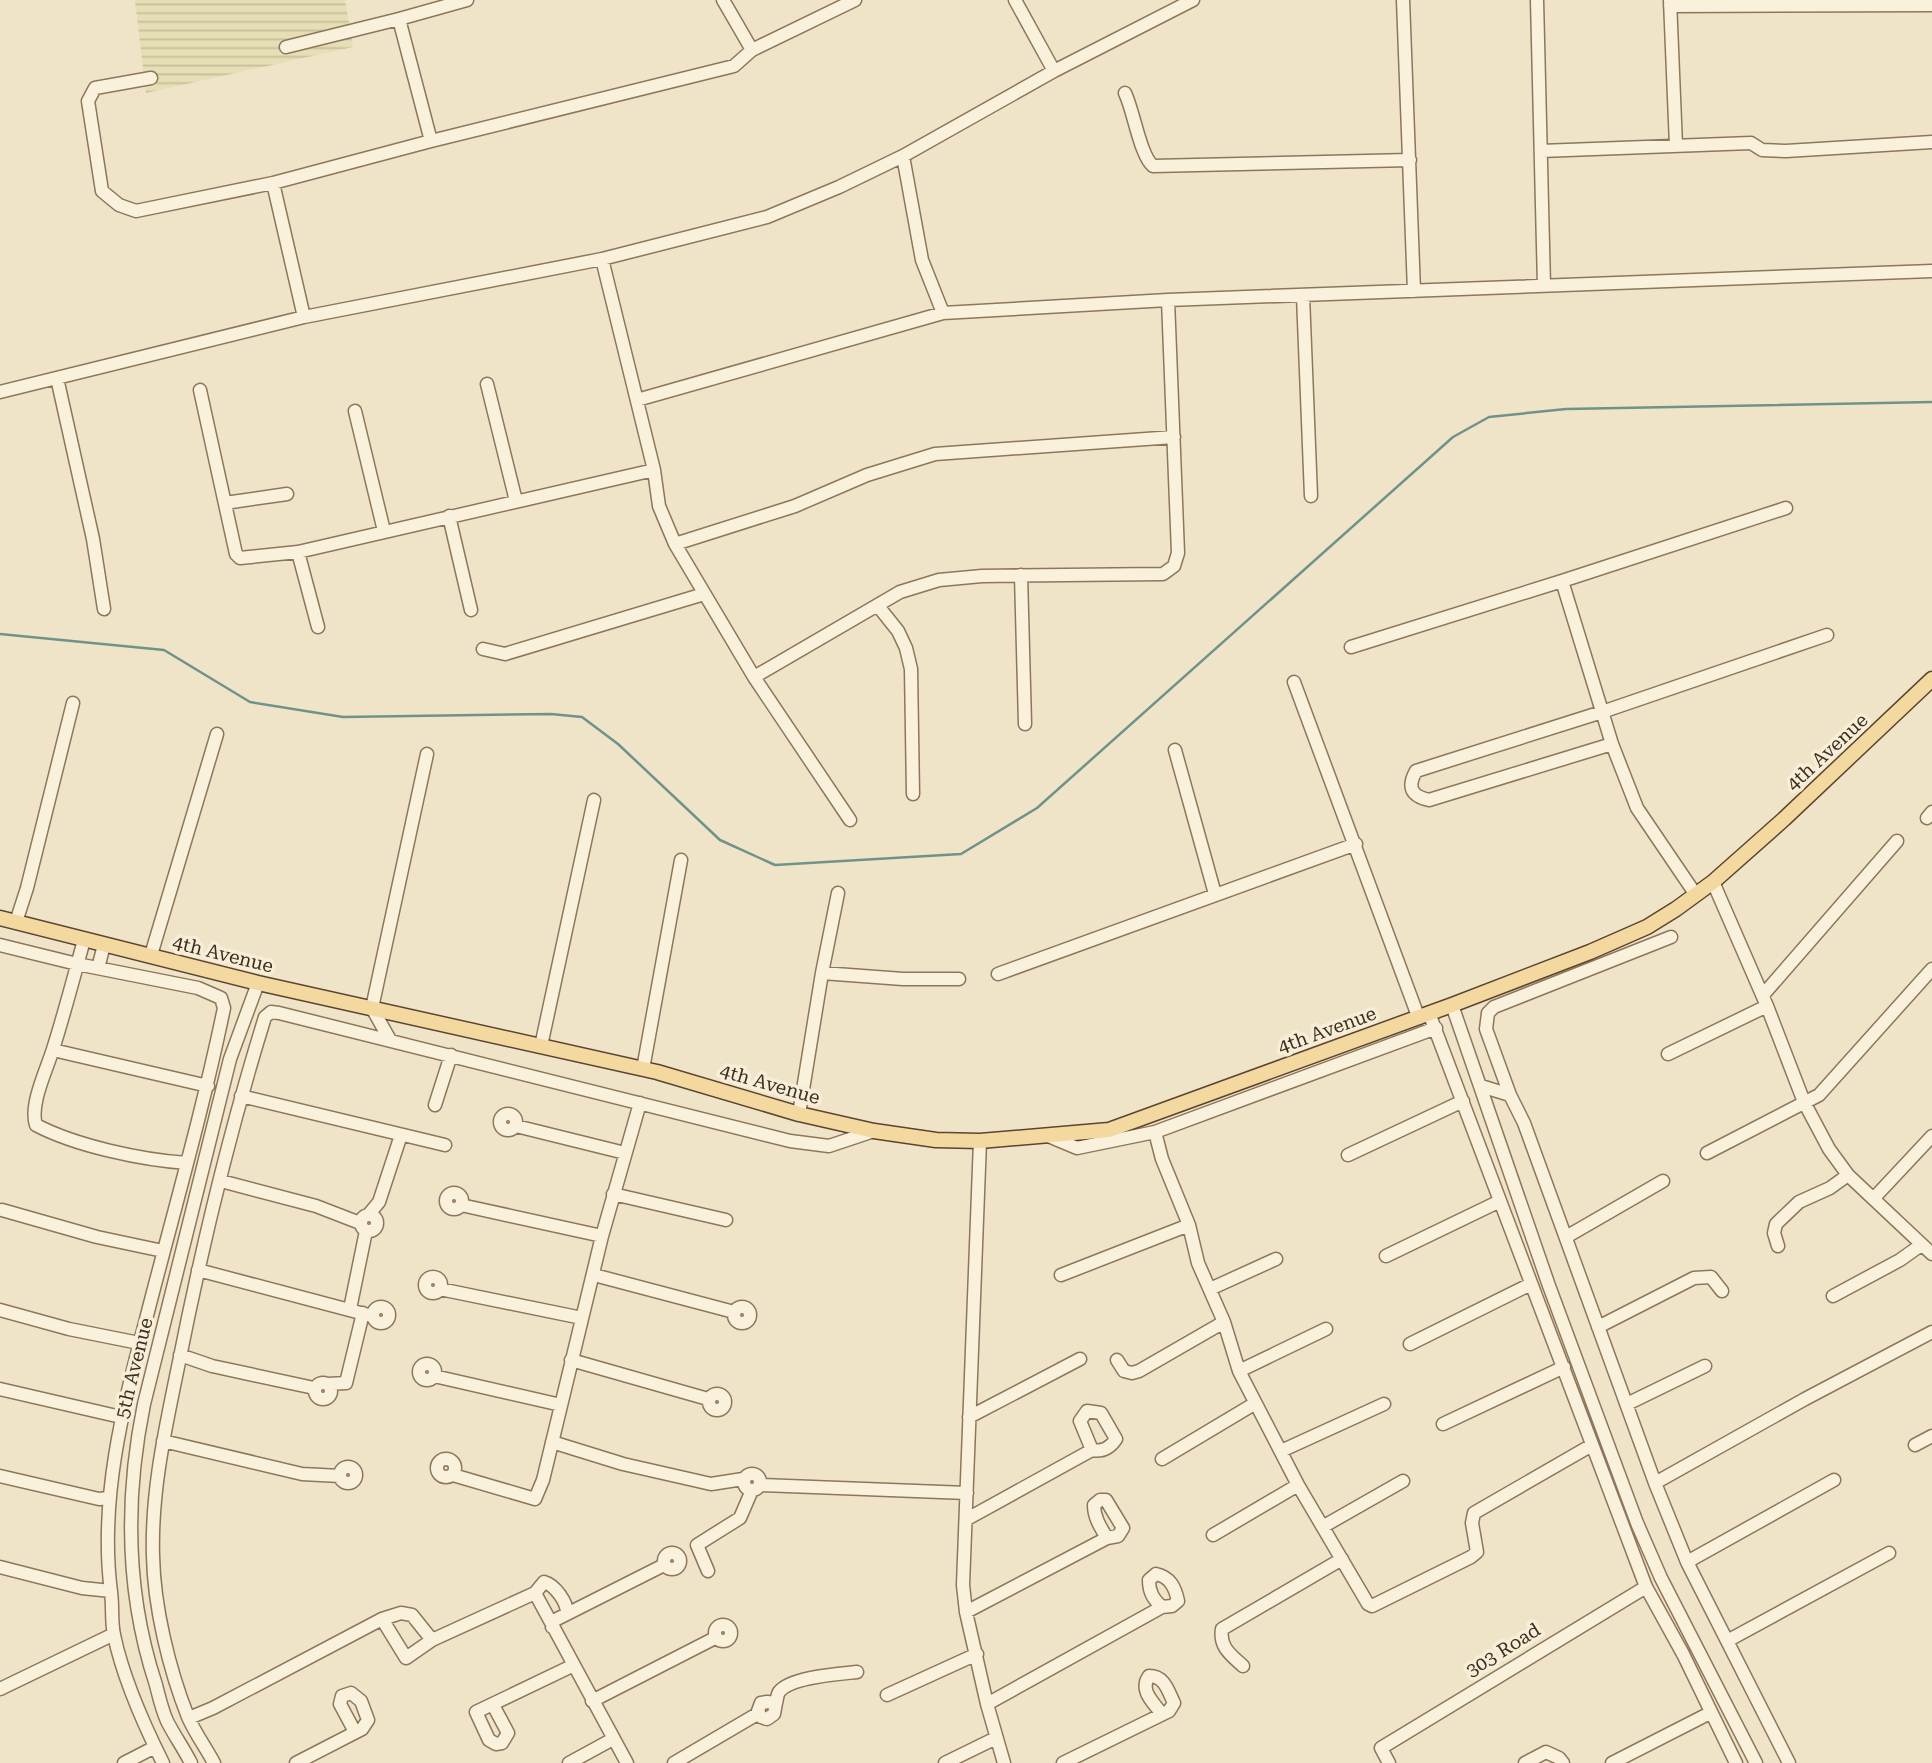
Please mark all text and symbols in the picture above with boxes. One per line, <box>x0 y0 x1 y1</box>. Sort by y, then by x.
street label: 4th Avenue <box>1782 708 1872 796</box>
street label: 4th Avenue <box>170 930 276 978</box>
street label: 4th Avenue <box>1275 1002 1379 1058</box>
street label: 4th Avenue <box>717 1059 823 1109</box>
street label: 5th Avenue <box>110 1315 158 1421</box>
street label: 303 Road <box>1462 1618 1544 1682</box>

